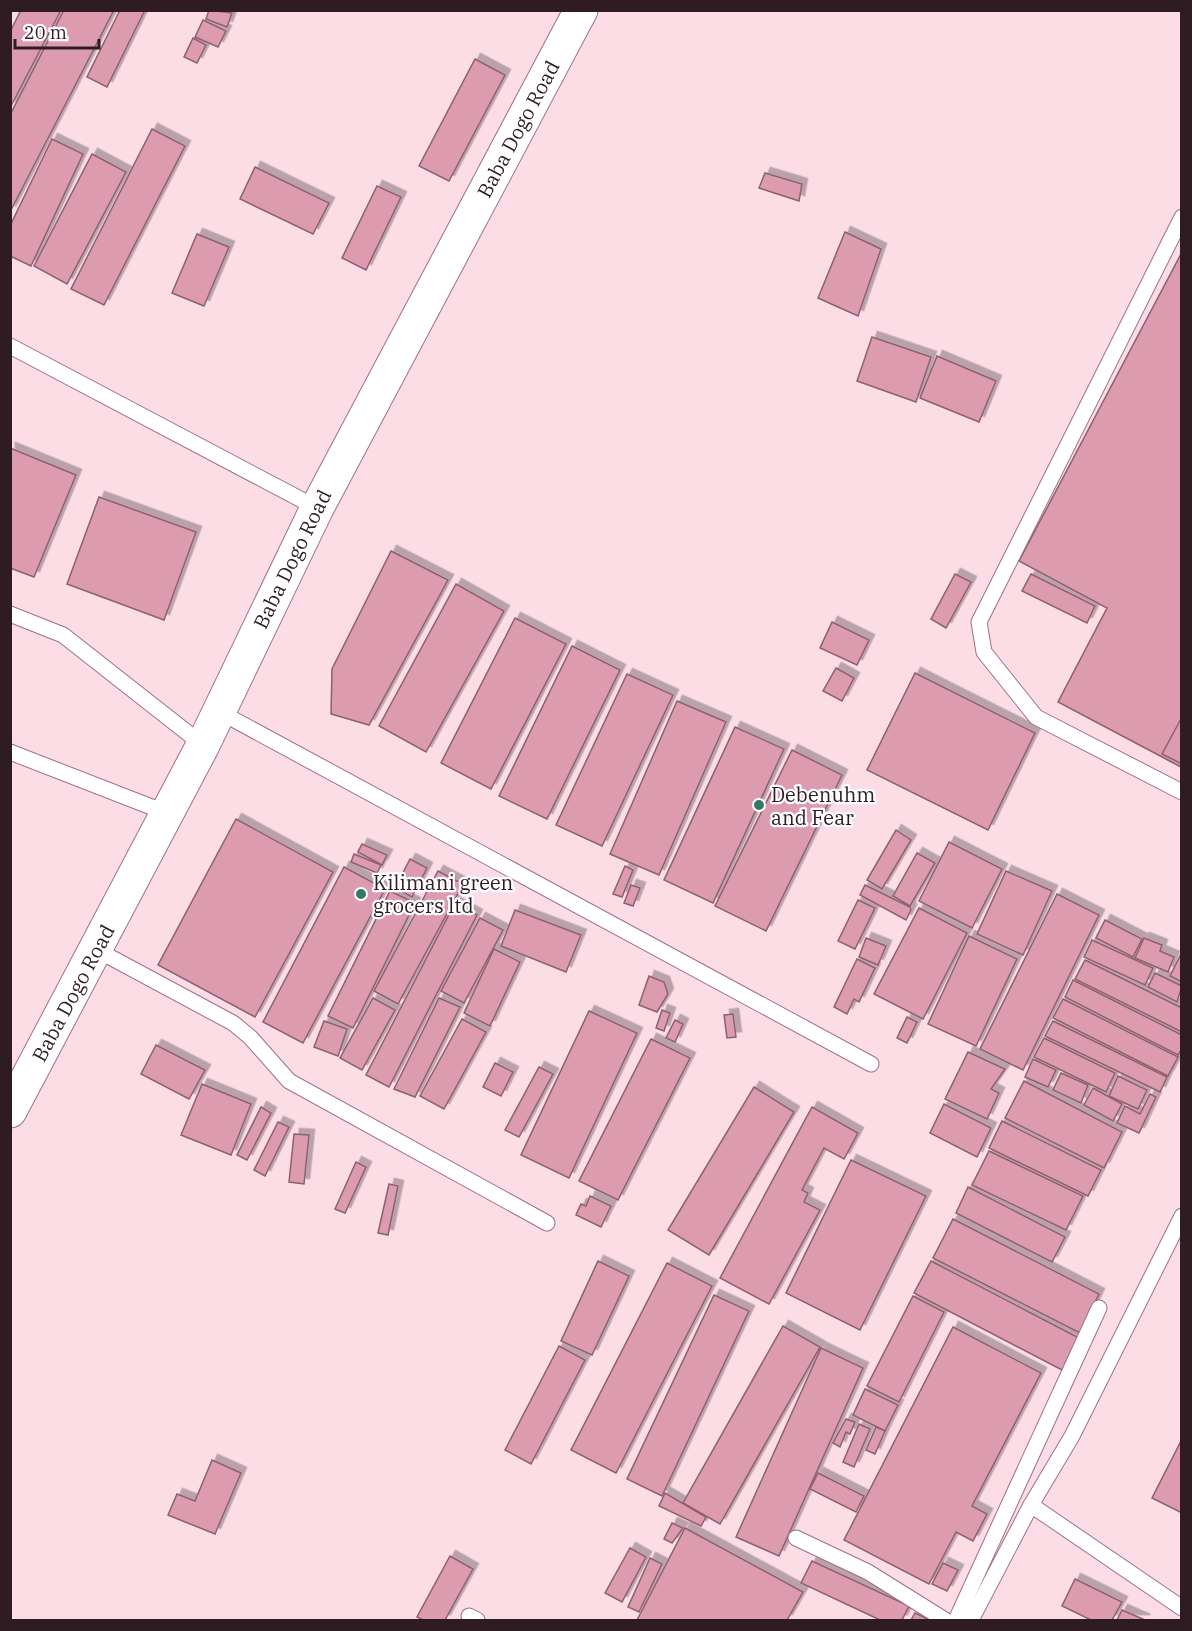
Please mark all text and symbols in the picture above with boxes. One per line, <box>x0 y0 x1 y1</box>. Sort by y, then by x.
scale bar <box>15 12 99 50</box>
text: 20 m <box>24 21 67 44</box>
street label: Baba Dogo Road <box>470 56 566 202</box>
street label: Baba Dogo Road <box>247 485 337 633</box>
place label: Debenuhm and Fear <box>771 781 875 831</box>
marker: Debenuhm and Fear <box>752 798 766 812</box>
place label: Kilimani green grocers ltd <box>373 869 514 919</box>
marker: Kilimani green grocers ltd <box>354 887 368 901</box>
street label: Baba Dogo Road <box>25 920 121 1066</box>

